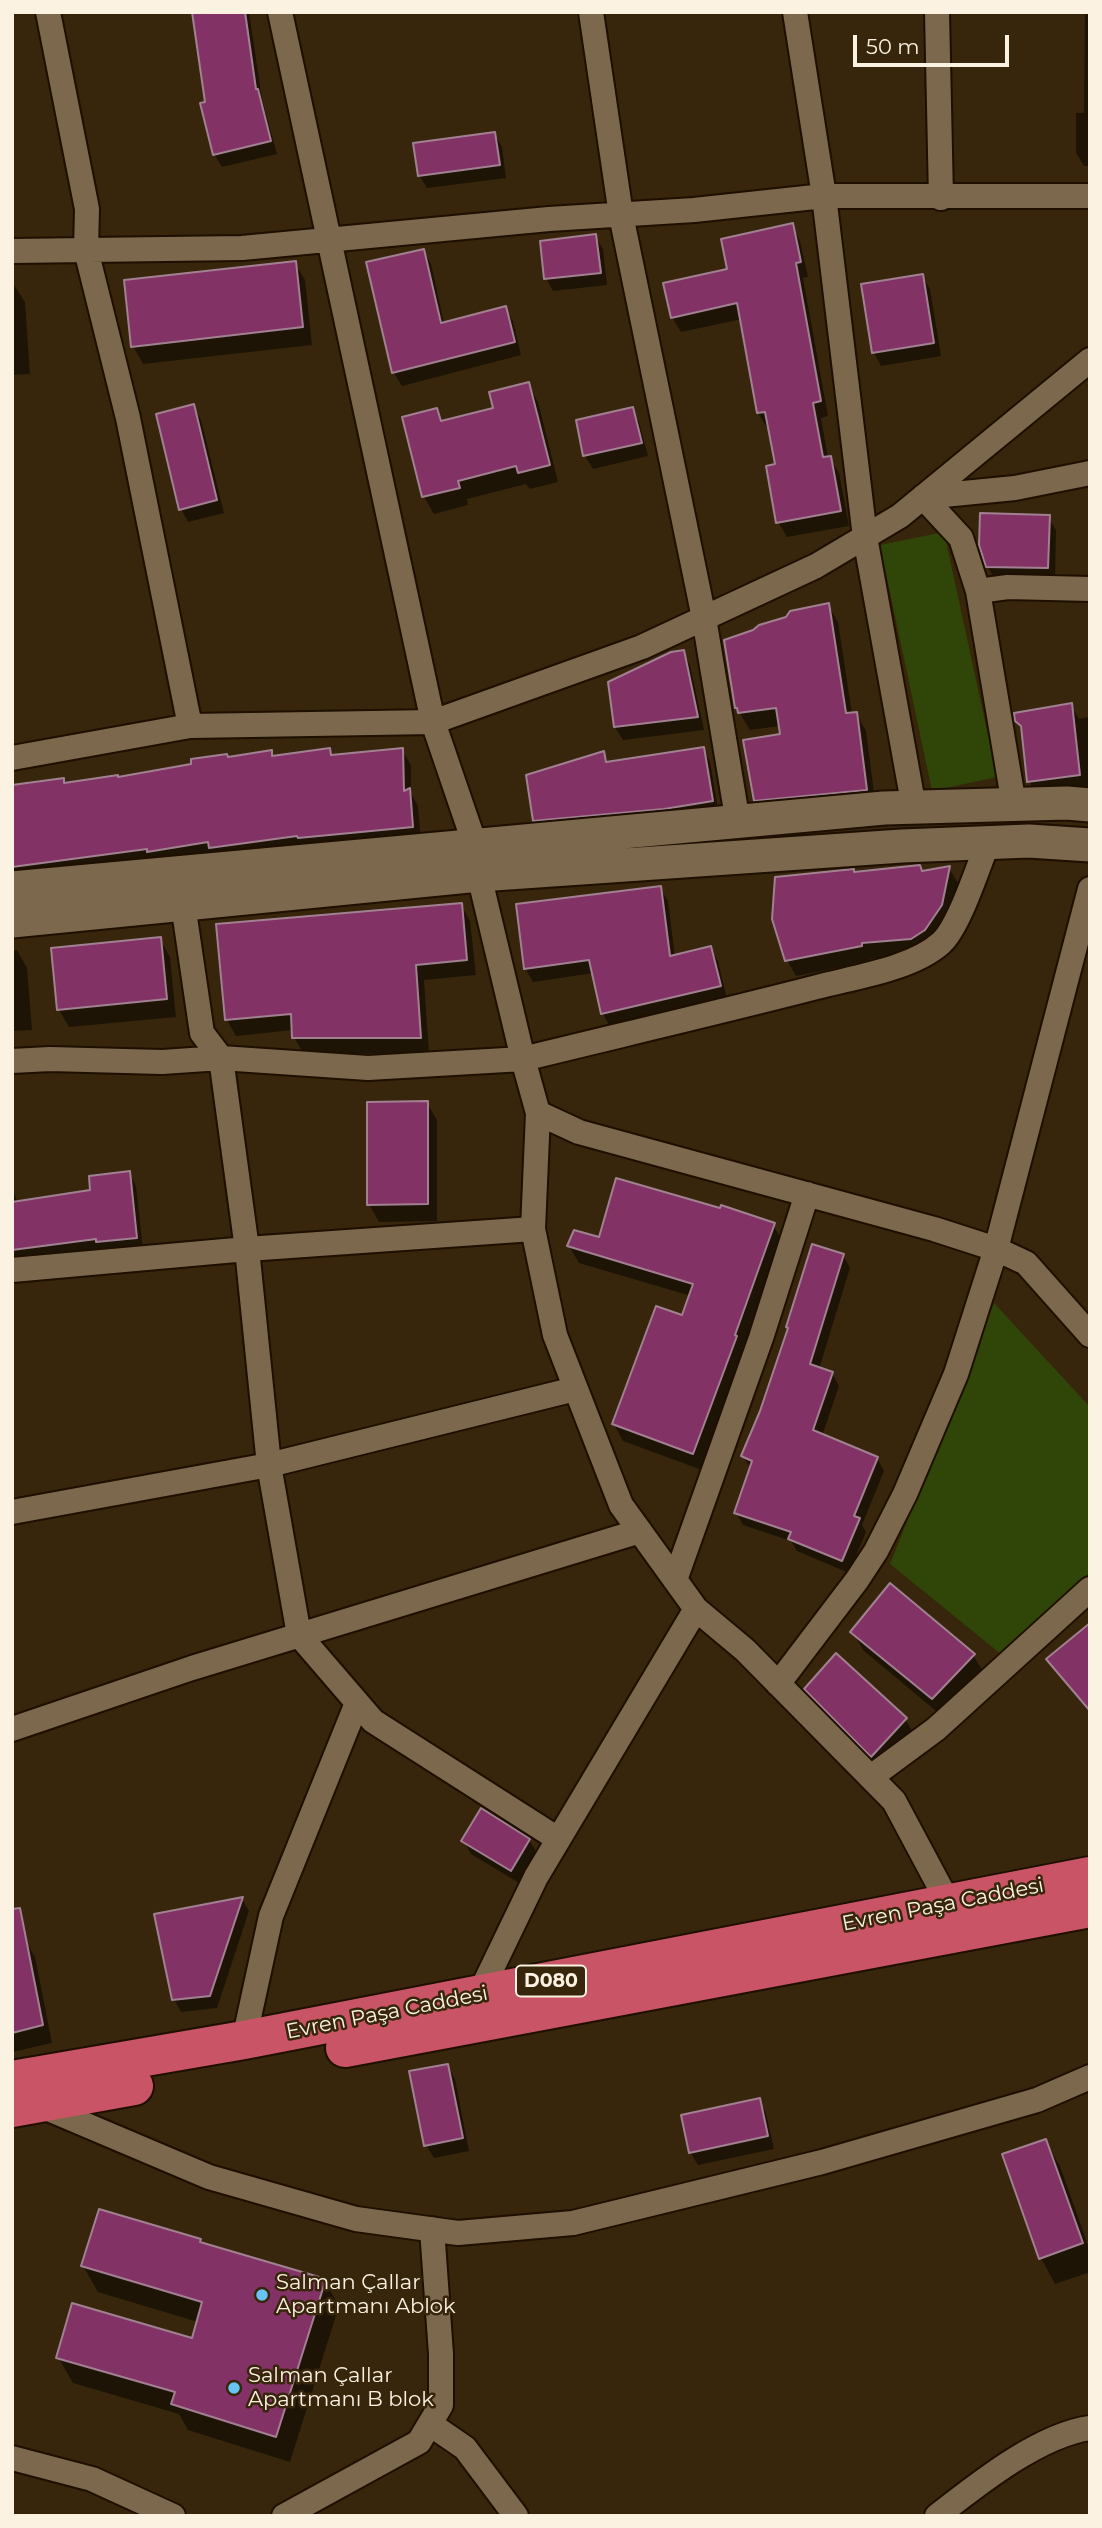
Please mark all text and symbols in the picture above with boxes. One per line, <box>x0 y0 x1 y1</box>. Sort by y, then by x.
scale bar <box>857 21 1013 65</box>
text: 50 m <box>866 34 920 59</box>
street label: Evren Paşa Caddesi <box>840 1873 1046 1937</box>
road number: D080 <box>516 1966 586 1996</box>
street label: Evren Paşa Caddesi <box>284 1981 490 2045</box>
place label: Salman Çallar Apartmanı Ablok <box>276 2270 456 2320</box>
marker: Salman Çallar Apartmanı Ablok <box>254 2287 270 2303</box>
place label: Salman Çallar Apartmanı B blok <box>248 2363 434 2413</box>
marker: Salman Çallar Apartmanı B blok <box>226 2380 242 2396</box>

